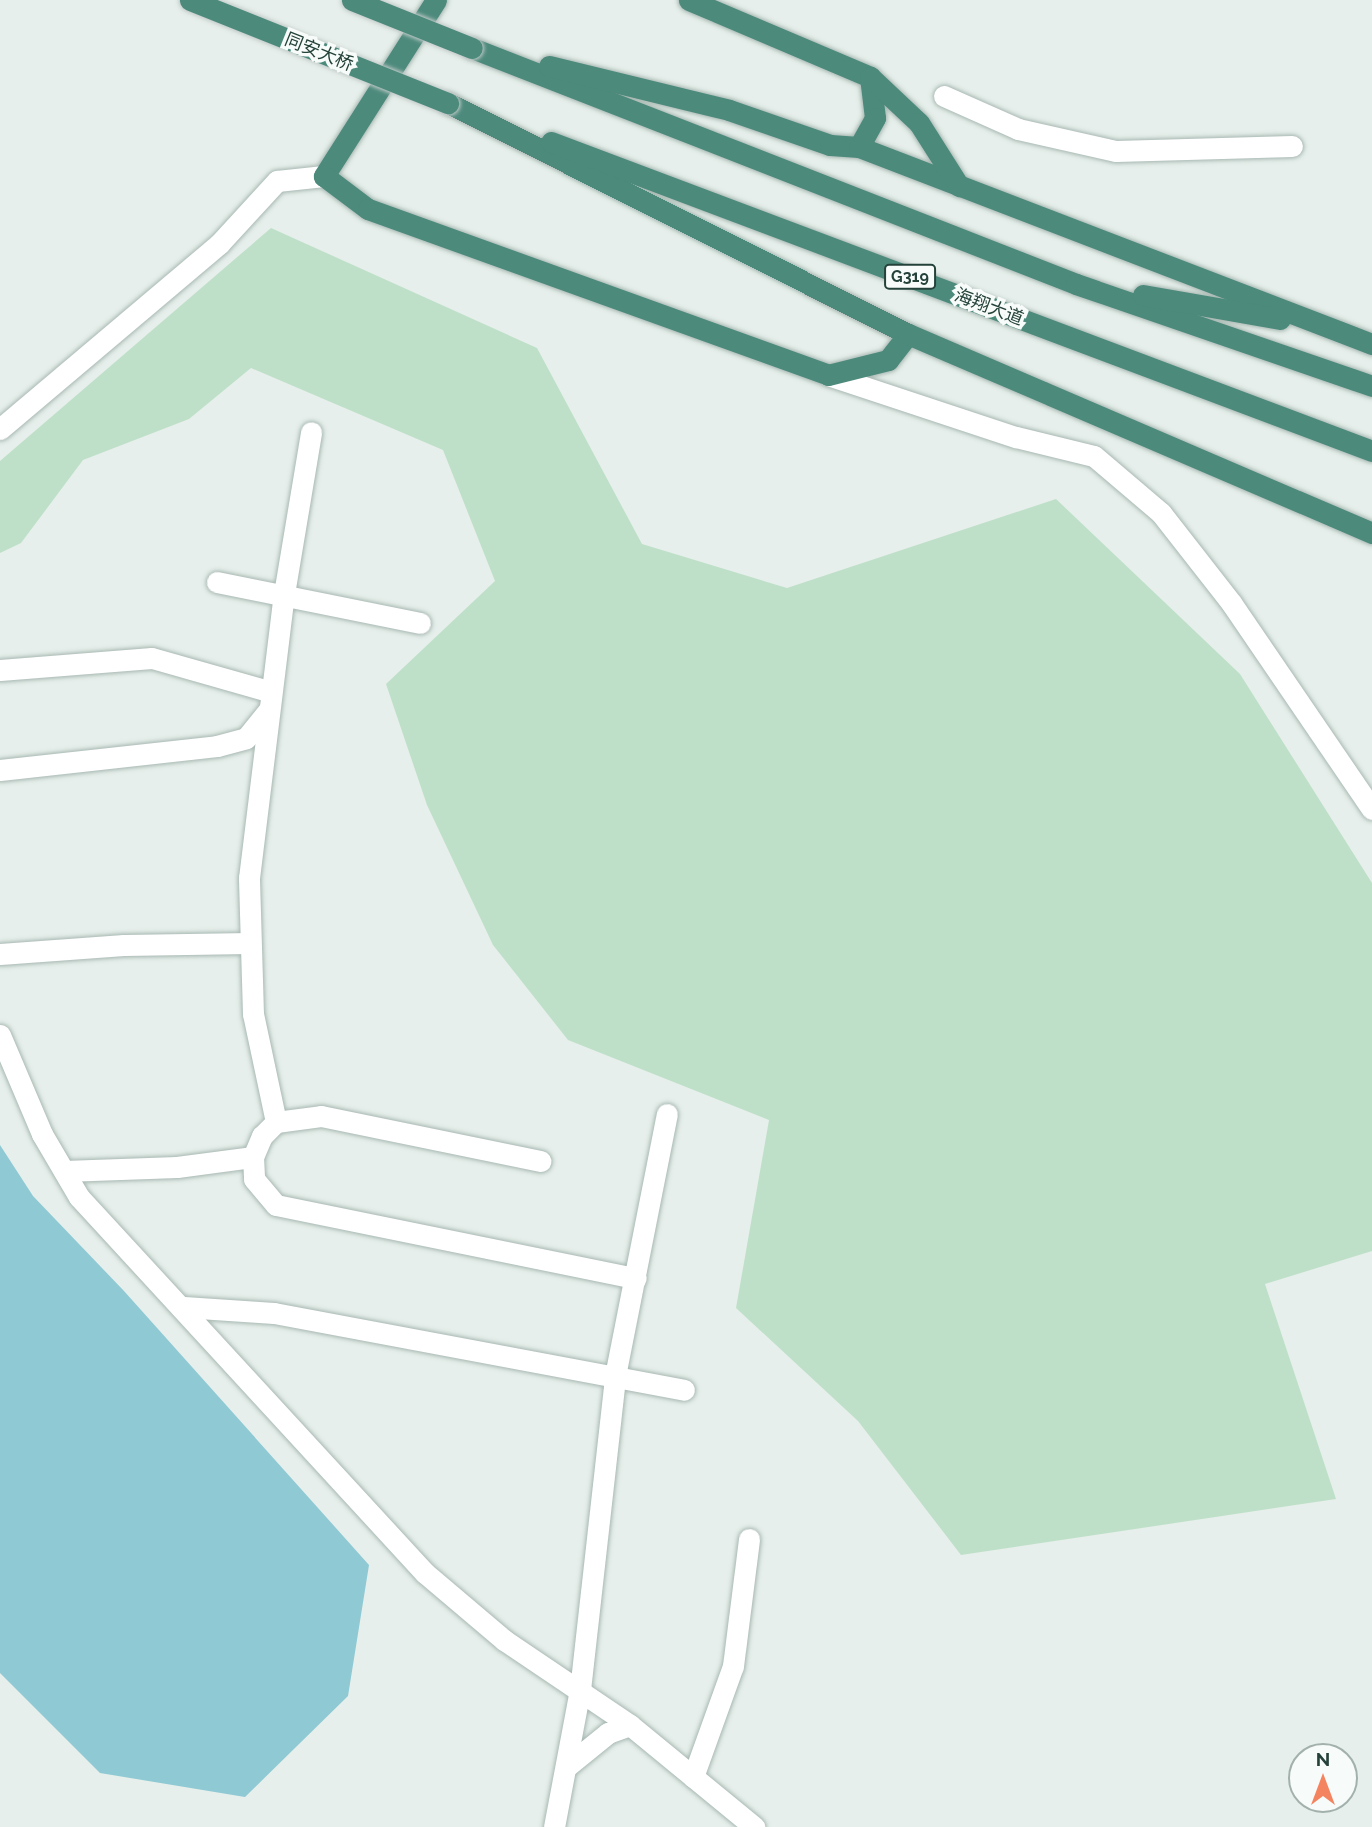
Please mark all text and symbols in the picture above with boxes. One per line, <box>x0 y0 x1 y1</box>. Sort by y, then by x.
street label: 同安大桥 <box>282 29 356 75</box>
road number: G319 <box>884 264 936 290</box>
street label: 海翔大道 <box>952 284 1026 330</box>
north arrow <box>1288 1743 1358 1813</box>
text: N <box>1316 1748 1330 1770</box>

